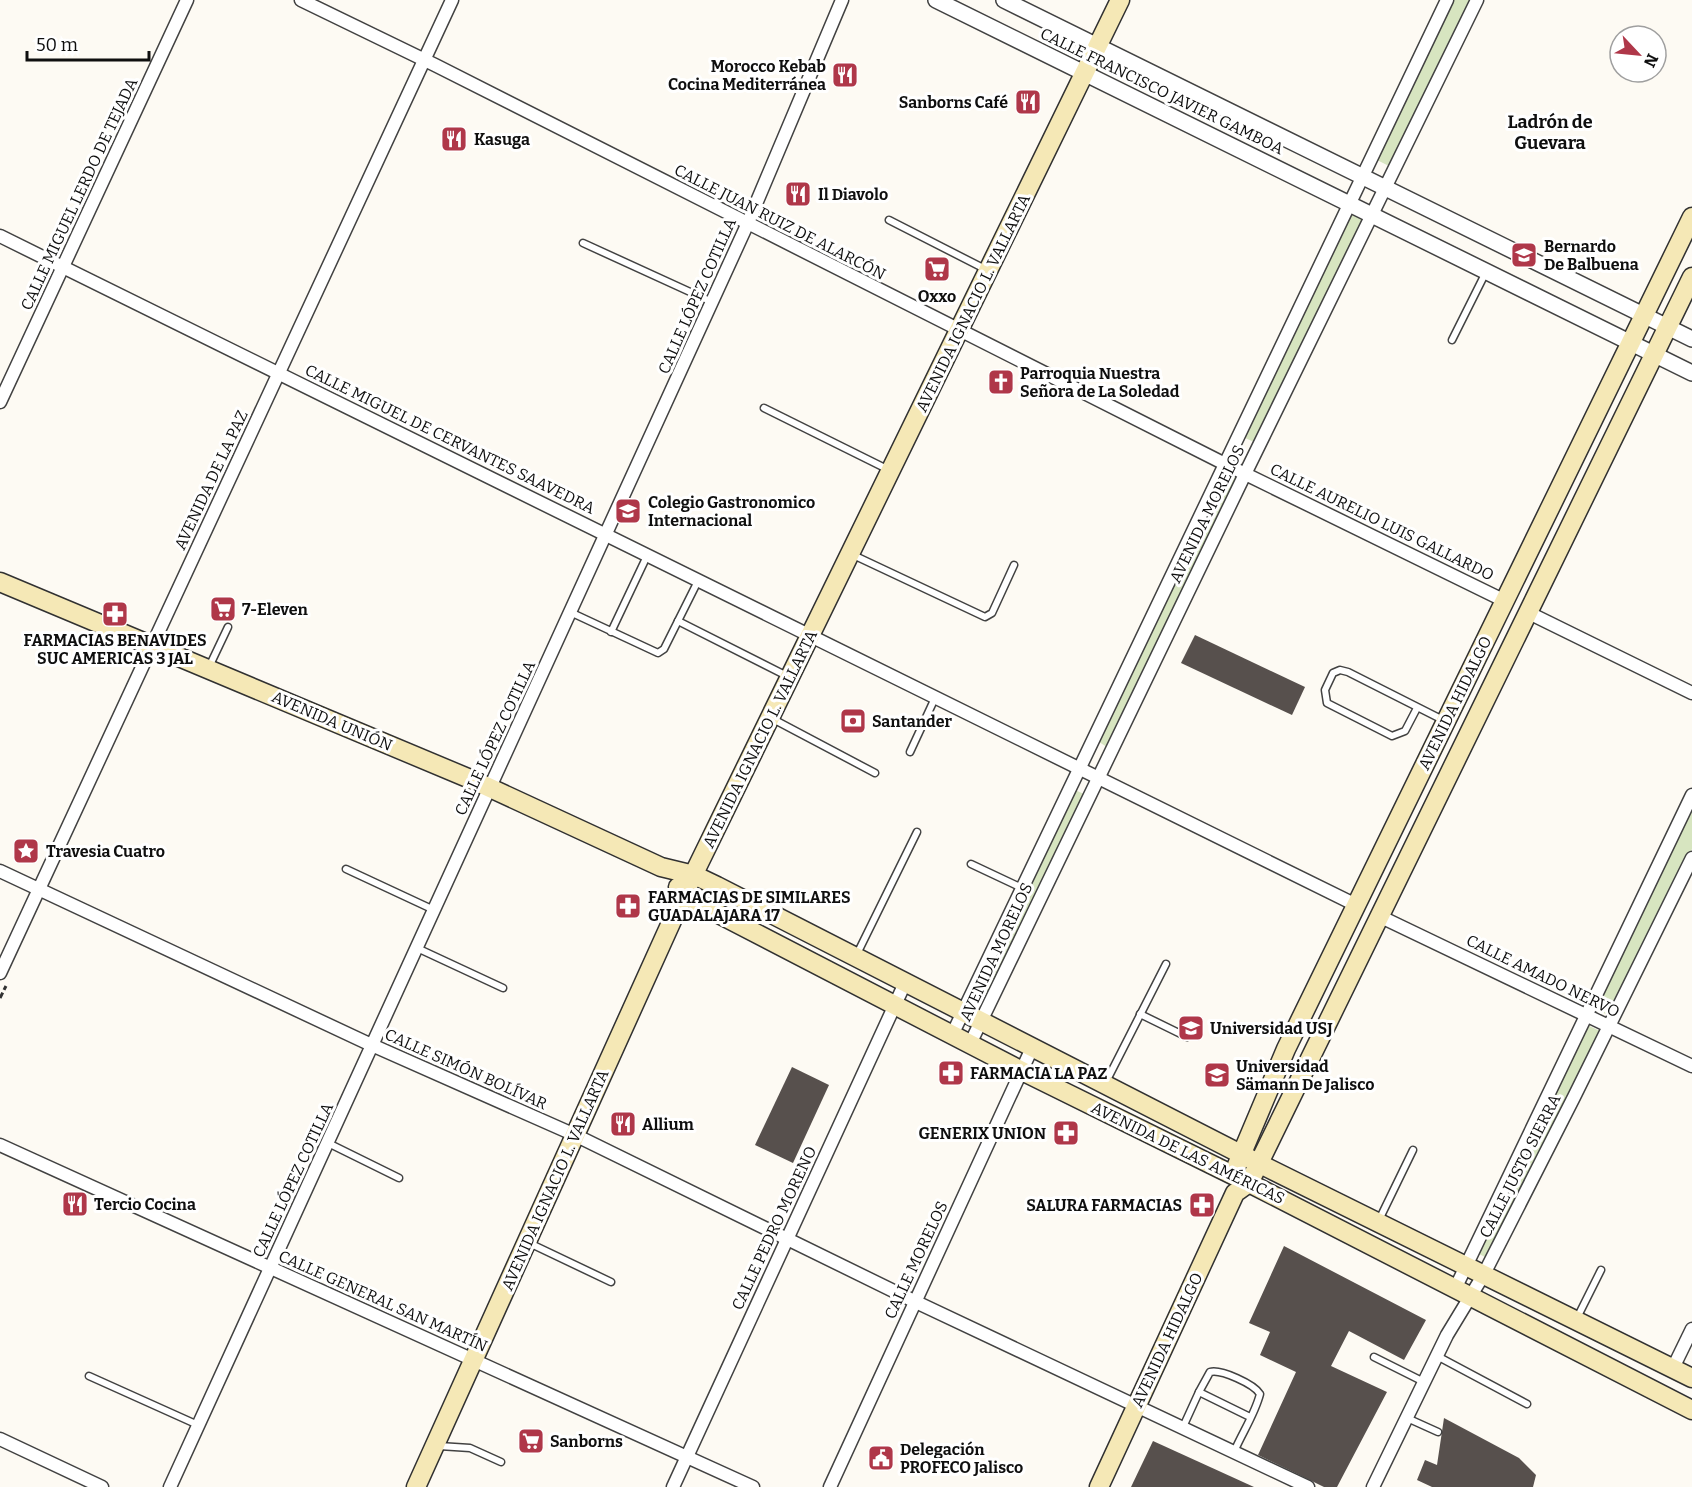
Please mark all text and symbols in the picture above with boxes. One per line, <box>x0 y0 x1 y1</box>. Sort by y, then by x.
scale bar <box>27 24 148 62</box>
street label: CALLE FRANCISCO JAVIER GAMBOA <box>1037 24 1287 159</box>
north arrow <box>1608 24 1668 84</box>
text: 50 m <box>36 34 78 56</box>
text: N <box>1640 51 1662 70</box>
place label: Morocco Kebab Cocina Mediterránea <box>668 57 826 94</box>
restaurant icon: Morocco Kebab Cocina Mediterránea <box>830 60 860 90</box>
street label: CALLE MIGUEL LERDO DE TEJADA <box>17 74 142 313</box>
restaurant icon: Sanborns Café <box>1013 87 1043 117</box>
place label: Sanborns Café <box>899 93 1008 112</box>
district label: Ladrón de Guevara <box>1507 111 1593 154</box>
restaurant icon: Kasuga <box>439 124 469 154</box>
place label: Kasuga <box>474 130 530 149</box>
street label: CALLE JUAN RUIZ DE ALARCÓN <box>671 159 890 284</box>
restaurant icon: Il Diavolo <box>783 179 813 209</box>
place label: Il Diavolo <box>818 185 888 204</box>
street label: AVENIDA IGNACIO L. VALLARTA <box>912 190 1034 415</box>
street label: CALLE LÓPEZ COTILLA <box>653 214 740 377</box>
place label: Bernardo De Balbuena <box>1544 237 1639 274</box>
school or university icon: Bernardo De Balbuena <box>1509 240 1539 270</box>
supermarket icon: Oxxo <box>922 254 952 284</box>
place label: Oxxo <box>918 287 956 306</box>
street label: CALLE MIGUEL DE CERVANTES SAAVEDRA <box>302 360 599 518</box>
place label: Parroquia Nuestra Señora de La Soledad <box>1020 364 1180 401</box>
church icon: Parroquia Nuestra Señora de La Soledad <box>986 367 1016 397</box>
street label: AVENIDA DE LA PAZ <box>170 407 252 553</box>
street label: AVENIDA MORELOS <box>1165 442 1249 586</box>
street label: CALLE AURELIO LUIS GALLARDO <box>1267 459 1497 585</box>
place label: Colegio Gastronomico Internacional <box>648 493 815 530</box>
school or university icon: Colegio Gastronomico Internacional <box>613 496 643 526</box>
supermarket icon: 7-Eleven <box>208 594 238 624</box>
pharmacy icon: FARMACIAS BENAVIDES SUC AMERICAS 3 JAL <box>100 599 130 629</box>
place label: 7-Eleven <box>242 600 309 619</box>
street label: AVENIDA IGNACIO L. VALLARTA <box>699 626 821 851</box>
place label: FARMACIAS BENAVIDES SUC AMERICAS 3 JAL <box>23 631 207 668</box>
street label: AVENIDA HIDALGO <box>1414 633 1496 773</box>
street label: CALLE LÓPEZ COTILLA <box>450 657 540 818</box>
street label: AVENIDA UNIÓN <box>269 686 396 755</box>
bank icon: Santander <box>838 706 868 736</box>
place label: Santander <box>872 712 953 731</box>
place icon: Travesia Cuatro <box>11 836 41 866</box>
place label: Travesia Cuatro <box>46 842 165 861</box>
street label: AVENIDA MORELOS <box>956 880 1036 1024</box>
place label: FARMACIAS DE SIMILARES GUADALAJARA 17 <box>648 888 851 925</box>
pharmacy icon: FARMACIAS DE SIMILARES GUADALAJARA 17 <box>613 891 643 921</box>
street label: CALLE AMADO NERVO <box>1463 931 1623 1021</box>
school or university icon: Universidad USJ <box>1176 1013 1206 1043</box>
place label: Universidad USJ <box>1210 1019 1333 1038</box>
street label: CALLE SIMÓN BOLÍVAR <box>382 1024 551 1114</box>
place label: Universidad Sämann De Jalisco <box>1236 1057 1374 1094</box>
pharmacy icon: FARMACIA LA PAZ <box>936 1058 966 1088</box>
school or university icon: Universidad Sämann De Jalisco <box>1202 1060 1232 1090</box>
place label: FARMACIA LA PAZ <box>970 1064 1108 1083</box>
street label: AVENIDA IGNACIO L. VALLARTA <box>498 1066 613 1293</box>
street label: CALLE JUSTO SIERRA <box>1475 1090 1565 1241</box>
street label: AVENIDA DE LAS AMÉRICAS <box>1088 1097 1288 1208</box>
street label: CALLE LÓPEZ COTILLA <box>248 1099 338 1260</box>
restaurant icon: Allium <box>608 1109 638 1139</box>
place label: Allium <box>642 1115 695 1134</box>
pharmacy icon: GENERIX UNION <box>1051 1118 1081 1148</box>
place label: GENERIX UNION <box>918 1124 1046 1143</box>
street label: CALLE PEDRO MORENO <box>728 1143 820 1313</box>
restaurant icon: Tercio Cocina <box>60 1189 90 1219</box>
pharmacy icon: SALURA FARMACIAS <box>1187 1190 1217 1220</box>
place label: Tercio Cocina <box>94 1195 196 1214</box>
place label: SALURA FARMACIAS <box>1026 1196 1182 1215</box>
street label: CALLE MORELOS <box>880 1198 952 1322</box>
street label: CALLE GENERAL SAN MARTÍN <box>276 1245 491 1356</box>
street label: AVENIDA HIDALGO <box>1127 1270 1207 1410</box>
supermarket icon: Sanborns <box>516 1426 546 1456</box>
place label: Sanborns <box>550 1432 623 1451</box>
place label: Delegación PROFECO Jalisco <box>900 1440 1023 1477</box>
public building icon: Delegación PROFECO Jalisco <box>866 1443 896 1473</box>

